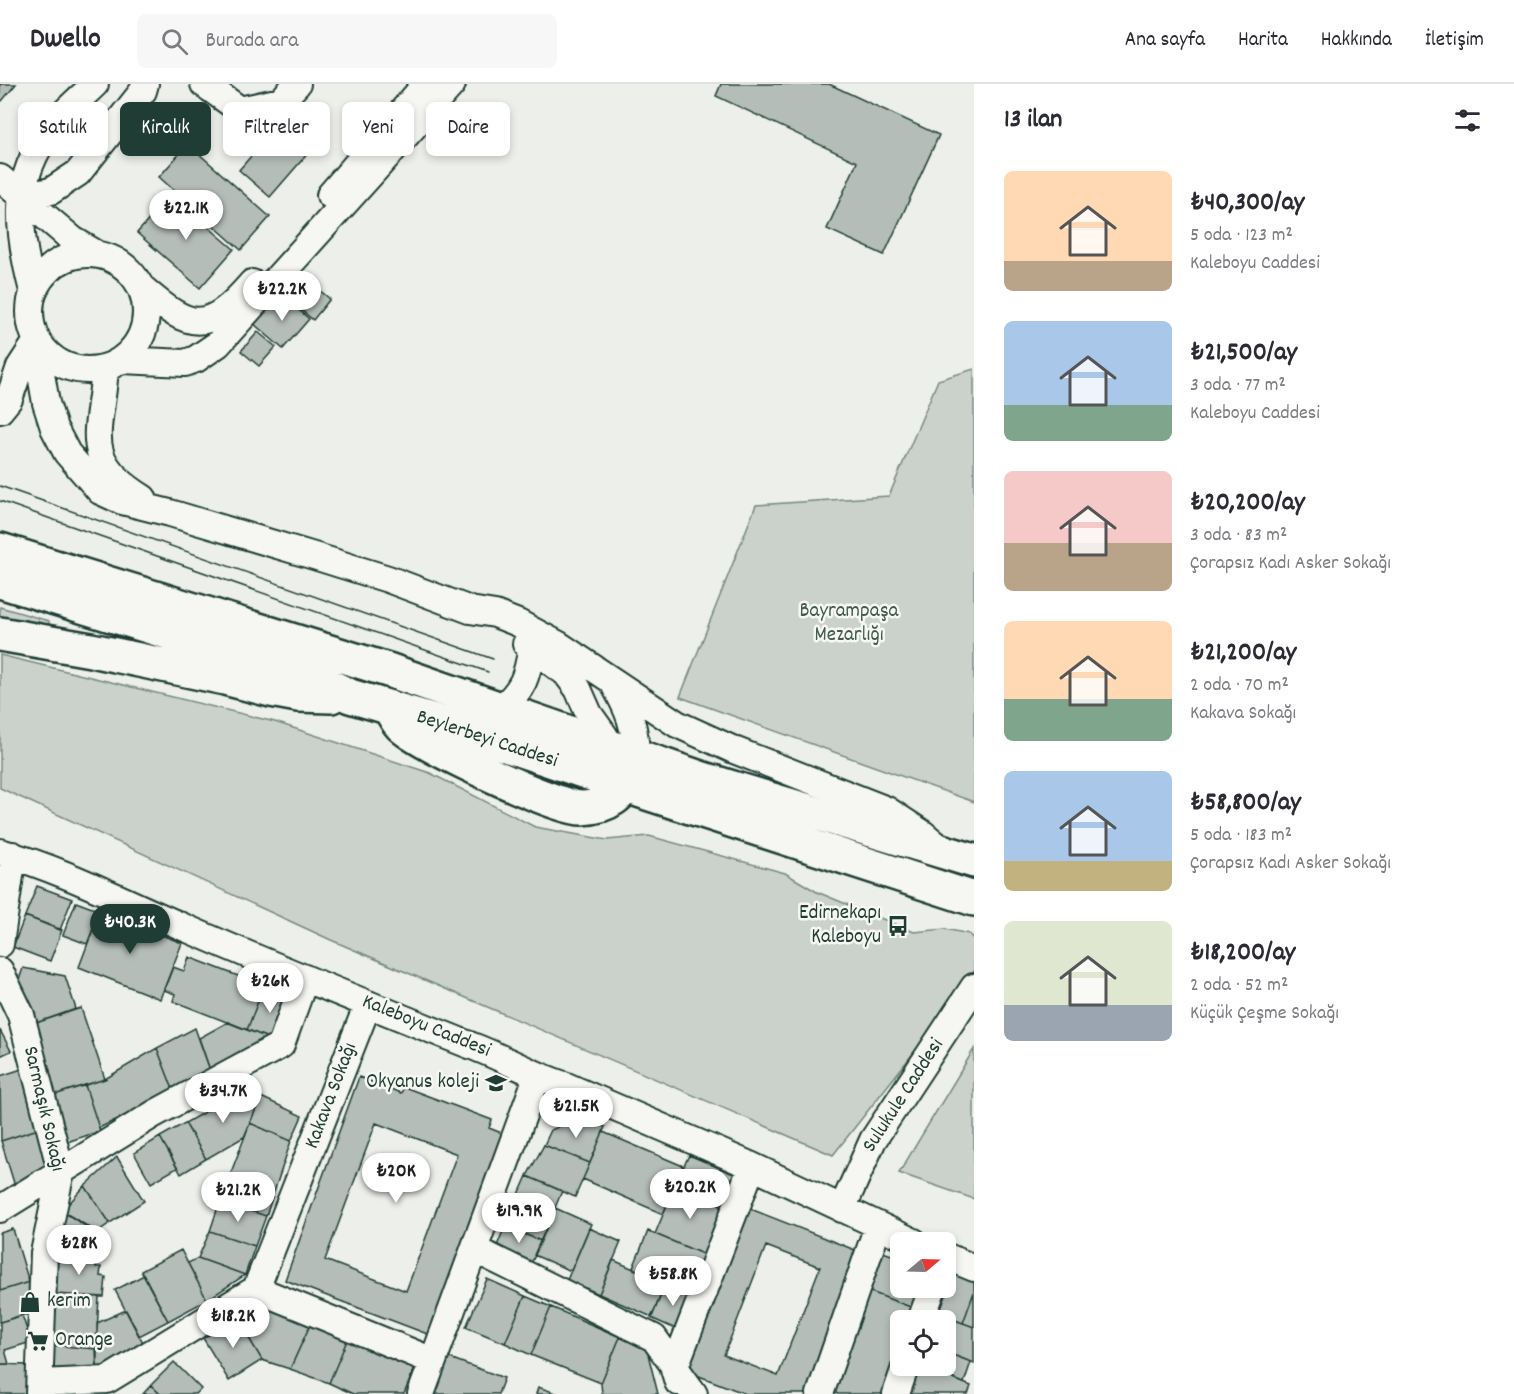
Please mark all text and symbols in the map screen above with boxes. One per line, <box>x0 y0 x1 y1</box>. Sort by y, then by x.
search box <box>137 14 557 68</box>
text: Dwello <box>30 21 101 61</box>
icon: search <box>158 25 191 58</box>
text: Burada ara <box>206 26 298 57</box>
text: Ana sayfa <box>1125 26 1205 56</box>
text: Harita <box>1238 26 1288 56</box>
text: Hakkında <box>1321 26 1392 56</box>
text: İletişim <box>1425 26 1484 56</box>
chip: Satılık <box>18 102 108 156</box>
chip: Kiralık <box>120 102 211 156</box>
chip: Filtreler <box>223 102 330 156</box>
chip: Yeni <box>342 102 414 156</box>
chip: Daire <box>426 102 510 156</box>
text: 13 ilan <box>1004 102 1062 139</box>
icon: filters <box>1451 104 1484 137</box>
text: ₺40,300/ay <box>1190 185 1304 222</box>
pin: ₺22.1K <box>137 190 235 241</box>
text: ₺22.1K <box>163 195 209 223</box>
icon: home <box>1052 195 1124 267</box>
text: 5 oda · 123 m² <box>1190 222 1293 250</box>
text: Kaleboyu Caddesi <box>1190 250 1320 278</box>
pin: ₺22.2K <box>233 271 331 322</box>
text: ₺22.2K <box>257 276 307 304</box>
text: ₺21,500/ay <box>1190 335 1297 372</box>
icon: home <box>1052 345 1124 417</box>
text: 3 oda · 77 m² <box>1190 372 1286 400</box>
text: Kaleboyu Caddesi <box>1190 400 1320 428</box>
text: ₺20,200/ay <box>1190 485 1305 522</box>
icon: home <box>1052 495 1124 567</box>
text: 3 oda · 83 m² <box>1190 522 1287 550</box>
text: Çorapsız Kadı Asker Sokağı <box>1190 550 1391 578</box>
park label: Bayrampaşa Mezarlığı <box>800 597 900 651</box>
text: ₺21,200/ay <box>1190 635 1296 672</box>
icon: home <box>1052 645 1124 717</box>
text: 2 oda · 70 m² <box>1190 672 1289 700</box>
text: Kakava Sokağı <box>1190 700 1296 728</box>
street label: Beylerbeyi Caddesi <box>412 703 562 777</box>
text: ₺58,800/ay <box>1190 785 1301 822</box>
icon: home <box>1052 795 1124 867</box>
text: 5 oda · 183 m² <box>1190 822 1292 850</box>
text: Çorapsız Kadı Asker Sokağı <box>1190 850 1391 878</box>
place label: Edirnekapı Kaleboyu <box>799 899 881 953</box>
pin: ₺40.3K <box>81 904 179 955</box>
text: ₺40.3K <box>104 909 156 937</box>
bus stop icon: Edirnekapı Kaleboyu <box>886 914 910 938</box>
text: ₺18,200/ay <box>1190 935 1295 972</box>
icon: home <box>1052 945 1124 1017</box>
pin: ₺26K <box>234 963 306 1014</box>
text: ₺26K <box>251 968 289 996</box>
text: 2 oda · 52 m² <box>1190 972 1288 1000</box>
street label: Kaleboyu Caddesi <box>357 988 495 1067</box>
text: Küçük Çeşme Sokağı <box>1190 1000 1339 1028</box>
street label: Sulukule Caddesi <box>856 1033 952 1159</box>
street label: Kakava Sokağı <box>298 1039 366 1153</box>
street label: Sarmaşık Sokağı <box>14 1043 72 1175</box>
place label: Okyanus koleji <box>366 1068 479 1098</box>
school or university icon: Okyanus koleji <box>484 1071 508 1095</box>
pin: ₺34.7K <box>174 1073 272 1124</box>
text: ₺34.7K <box>199 1078 247 1106</box>
pin: ₺21.5K <box>527 1088 625 1139</box>
text: ₺21.5K <box>553 1093 599 1121</box>
pin: ₺20K <box>360 1153 432 1204</box>
text: ₺20K <box>376 1158 416 1186</box>
pin: ₺20.2K <box>641 1169 739 1220</box>
pin: ₺21.2K <box>189 1172 287 1223</box>
text: ₺20.2K <box>664 1174 716 1202</box>
text: ₺21.2K <box>215 1177 261 1205</box>
pin: ₺19.9K <box>470 1193 568 1244</box>
text: ₺19.9K <box>496 1198 542 1226</box>
pin: ₺28K <box>43 1225 115 1276</box>
text: ₺28K <box>60 1230 98 1258</box>
north arrow <box>890 1232 956 1298</box>
map controls <box>890 1232 956 1376</box>
pin: ₺58.8K <box>624 1256 722 1307</box>
text: ₺58.8K <box>649 1261 698 1289</box>
place label: kerim <box>47 1287 91 1317</box>
shop icon: kerim <box>18 1290 42 1314</box>
pin: ₺18.2K <box>184 1298 282 1349</box>
text: ₺18.2K <box>211 1303 255 1331</box>
button: locate <box>890 1310 956 1376</box>
place label: Orange <box>55 1326 113 1356</box>
supermarket icon: Orange <box>26 1329 50 1353</box>

